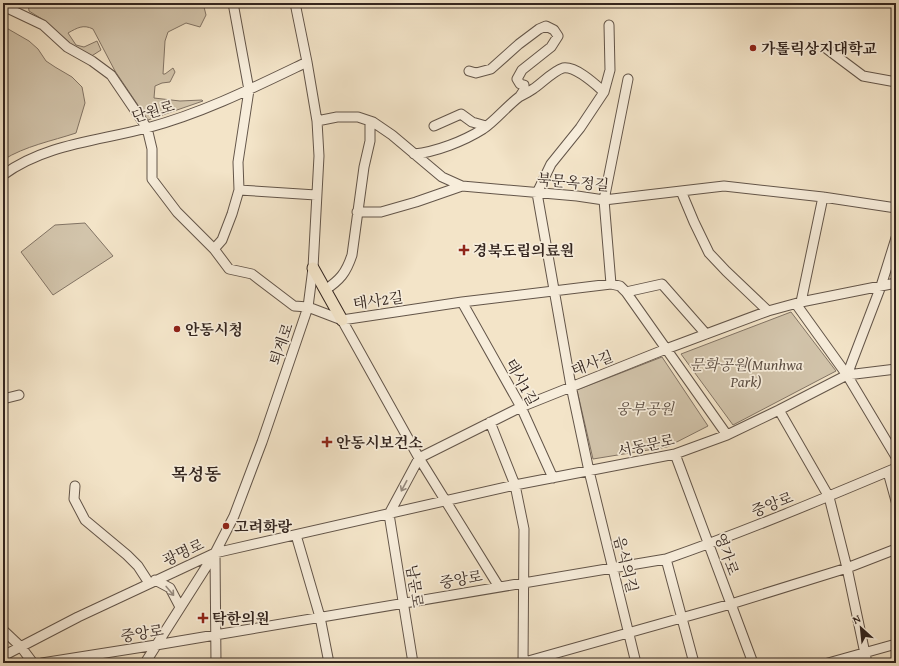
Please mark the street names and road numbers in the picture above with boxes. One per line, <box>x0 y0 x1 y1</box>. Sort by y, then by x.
street label: 단원로 <box>129 95 177 127</box>
street label: 북문옥정길 <box>536 168 610 196</box>
street label: 태사2길 <box>351 286 405 314</box>
street label: 퇴계로 <box>264 320 298 368</box>
street label: 태사길 <box>568 345 616 381</box>
street label: 태사1길 <box>501 355 543 409</box>
street label: 서동문로 <box>615 429 677 461</box>
street label: 중앙로 <box>748 486 797 522</box>
street label: 영가로 <box>710 530 744 578</box>
street label: 광명로 <box>159 533 208 571</box>
street label: 음식의길 <box>609 533 643 595</box>
street label: 남문로 <box>401 563 429 610</box>
street label: 중앙로 <box>438 565 485 593</box>
street label: 중앙로 <box>119 619 166 647</box>

